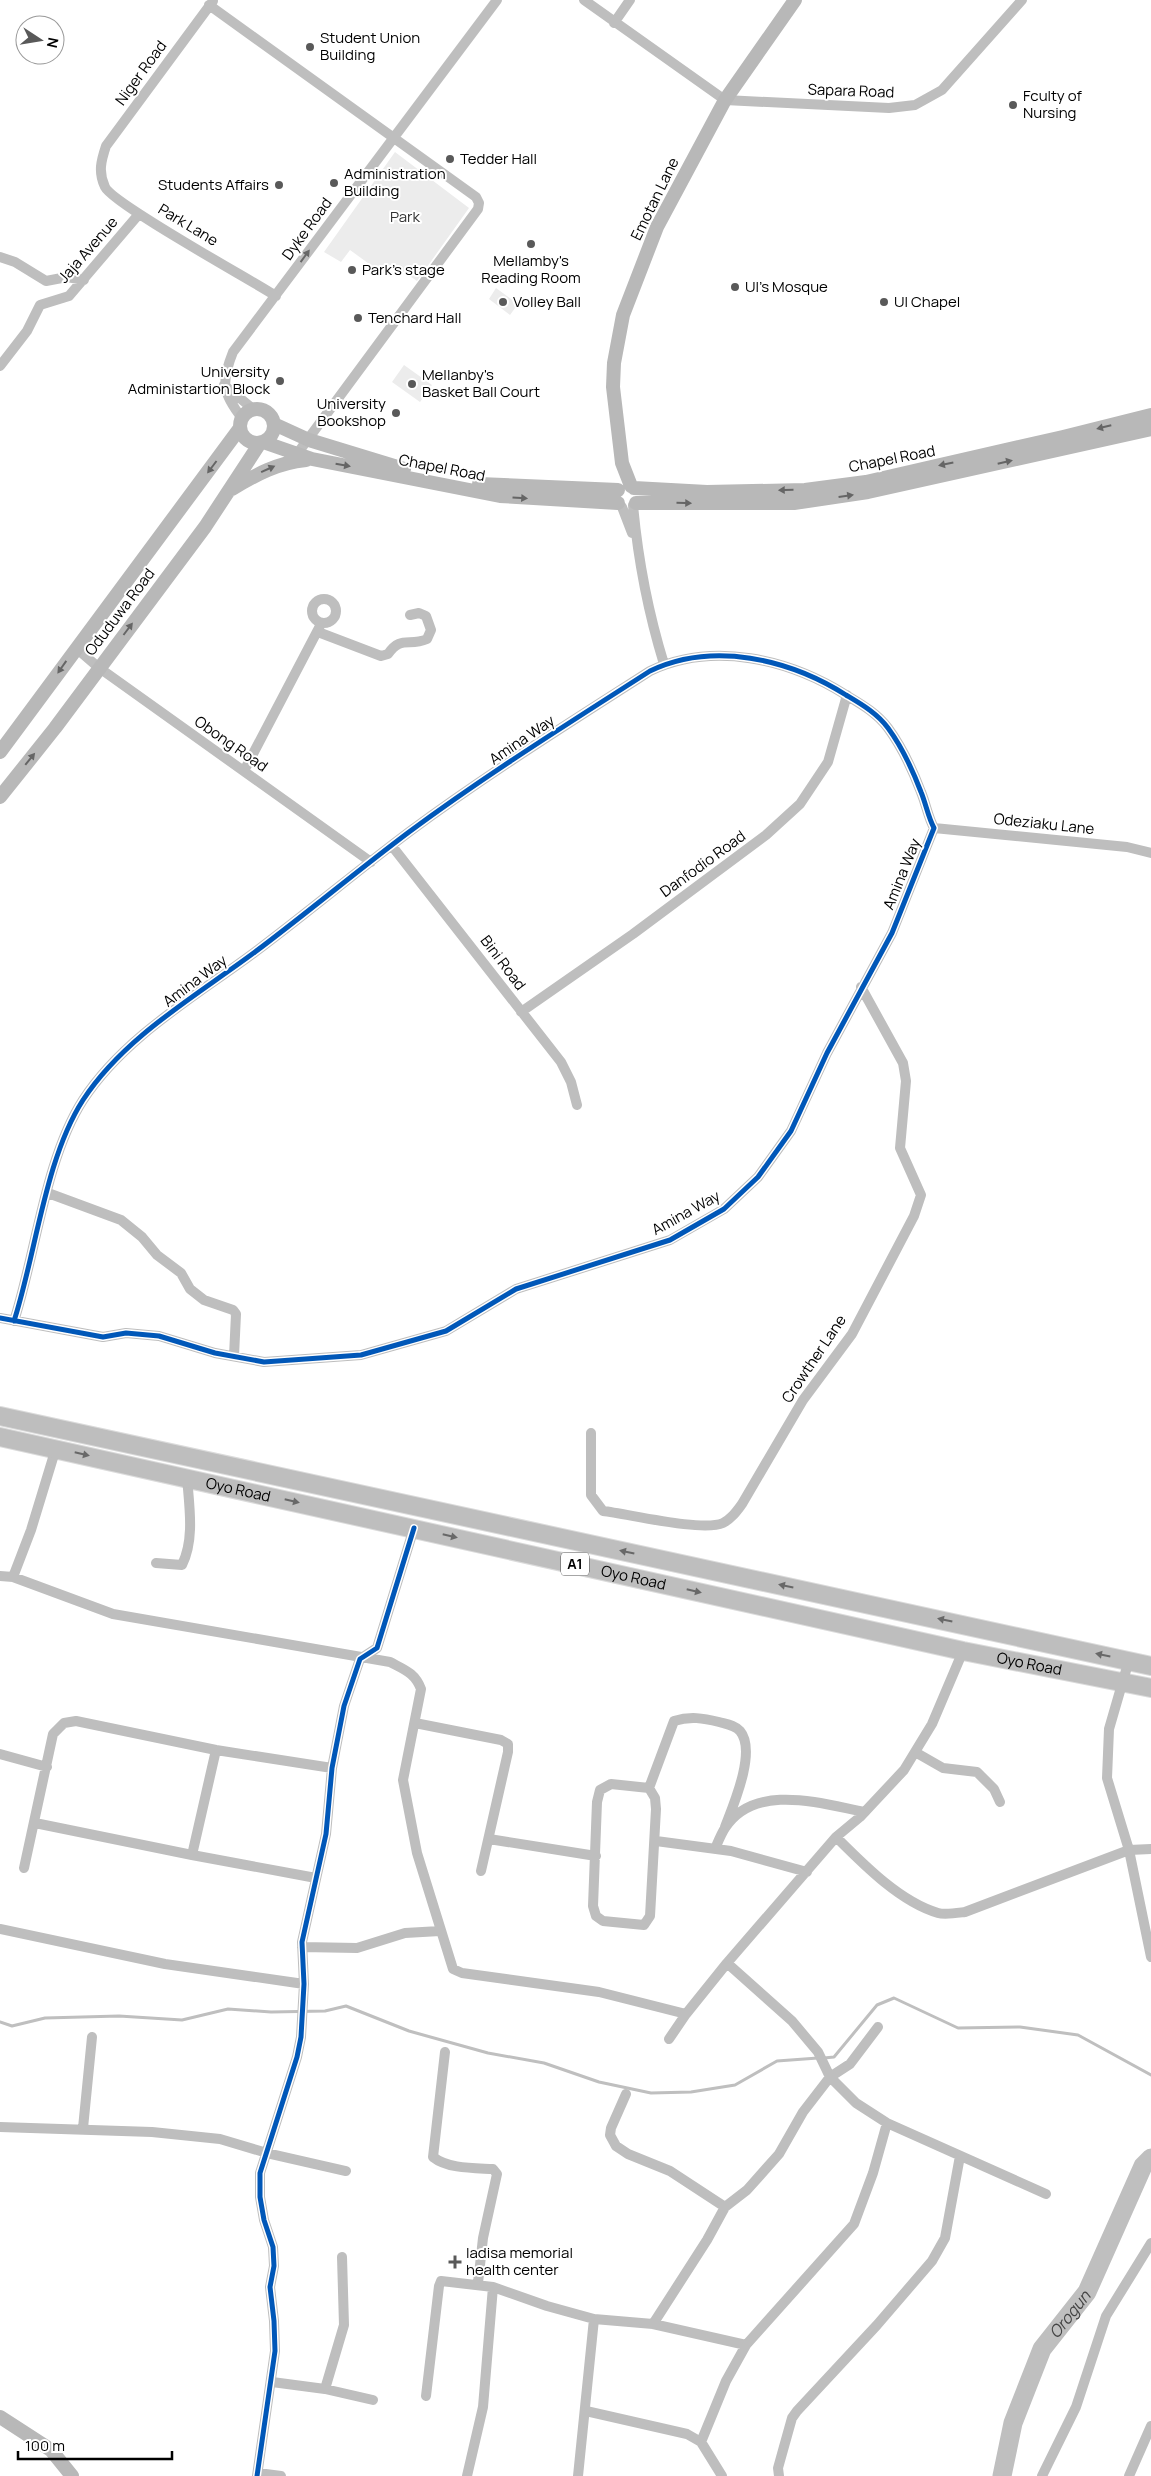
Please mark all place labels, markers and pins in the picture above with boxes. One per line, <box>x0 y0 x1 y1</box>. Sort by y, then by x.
place label: Student Union Building <box>320 27 420 65</box>
marker: Student Union Building <box>304 41 316 53</box>
place label: Fculty of Nursing <box>1023 85 1083 123</box>
marker: Fculty of Nursing <box>1007 99 1019 111</box>
place label: Tedder Hall <box>460 148 537 169</box>
marker: Tedder Hall <box>444 153 456 165</box>
place label: Administration Building <box>344 163 446 201</box>
place label: Students Affairs <box>158 174 269 195</box>
marker: Administration Building <box>328 177 340 189</box>
marker: Students Affairs <box>273 179 285 191</box>
marker: Mellamby's Reading Room <box>525 238 537 250</box>
place label: Mellamby's Reading Room <box>481 250 581 288</box>
place label: Park's stage <box>362 259 445 280</box>
marker: Park's stage <box>346 264 358 276</box>
place label: UI's Mosque <box>745 276 828 297</box>
marker: UI's Mosque <box>729 281 741 293</box>
place label: Volley Ball <box>513 291 581 312</box>
place label: UI Chapel <box>894 291 960 312</box>
marker: Volley Ball <box>497 296 509 308</box>
marker: UI Chapel <box>878 296 890 308</box>
place label: Tenchard Hall <box>368 307 461 328</box>
marker: Tenchard Hall <box>352 312 364 324</box>
place label: University Administartion Block <box>128 361 271 399</box>
place label: Mellanby's Basket Ball Court <box>422 364 540 402</box>
marker: University Administartion Block <box>274 375 286 387</box>
marker: Mellanby's Basket Ball Court <box>406 378 418 390</box>
place label: University Bookshop <box>317 393 386 431</box>
marker: University Bookshop <box>390 407 402 419</box>
place label: ladisa memorial health center <box>466 2242 573 2280</box>
marker: ladisa memorial health center <box>448 2255 462 2269</box>

